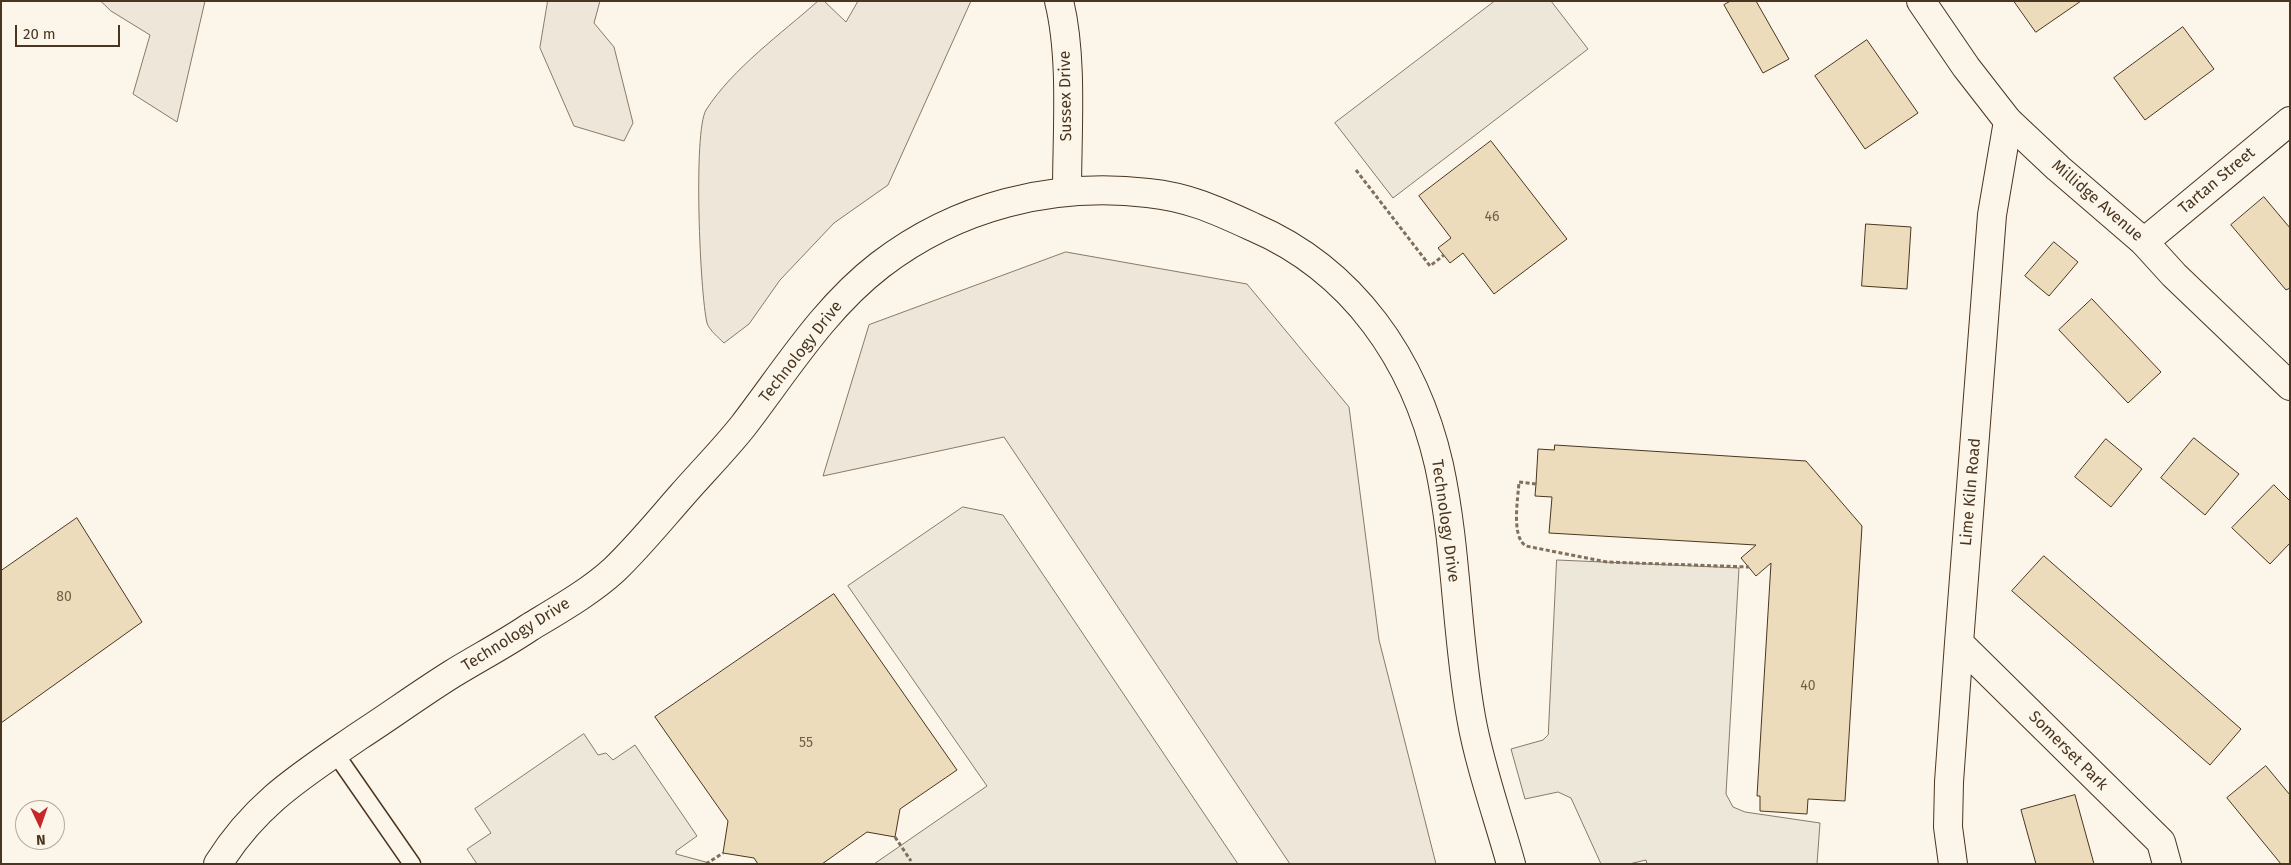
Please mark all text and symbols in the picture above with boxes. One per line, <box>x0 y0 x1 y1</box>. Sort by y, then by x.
scale bar <box>18 15 122 47</box>
text: 20 m <box>23 25 56 43</box>
street label: Sussex Drive <box>1056 50 1076 142</box>
street label: Tartan Street <box>2175 144 2259 218</box>
street label: Millidge Avenue <box>2047 156 2147 246</box>
house number: 46 <box>1485 209 1499 225</box>
street label: Technology Drive <box>755 297 847 407</box>
street label: Lime Kiln Road <box>1957 437 1985 547</box>
street label: Technology Drive <box>1427 458 1463 584</box>
house number: 80 <box>56 589 72 605</box>
street label: Technology Drive <box>458 594 574 676</box>
house number: 40 <box>1800 678 1816 694</box>
street label: Somerset Park <box>2024 707 2112 795</box>
house number: 55 <box>799 735 813 751</box>
north arrow <box>15 800 65 850</box>
text: N <box>36 831 46 848</box>

